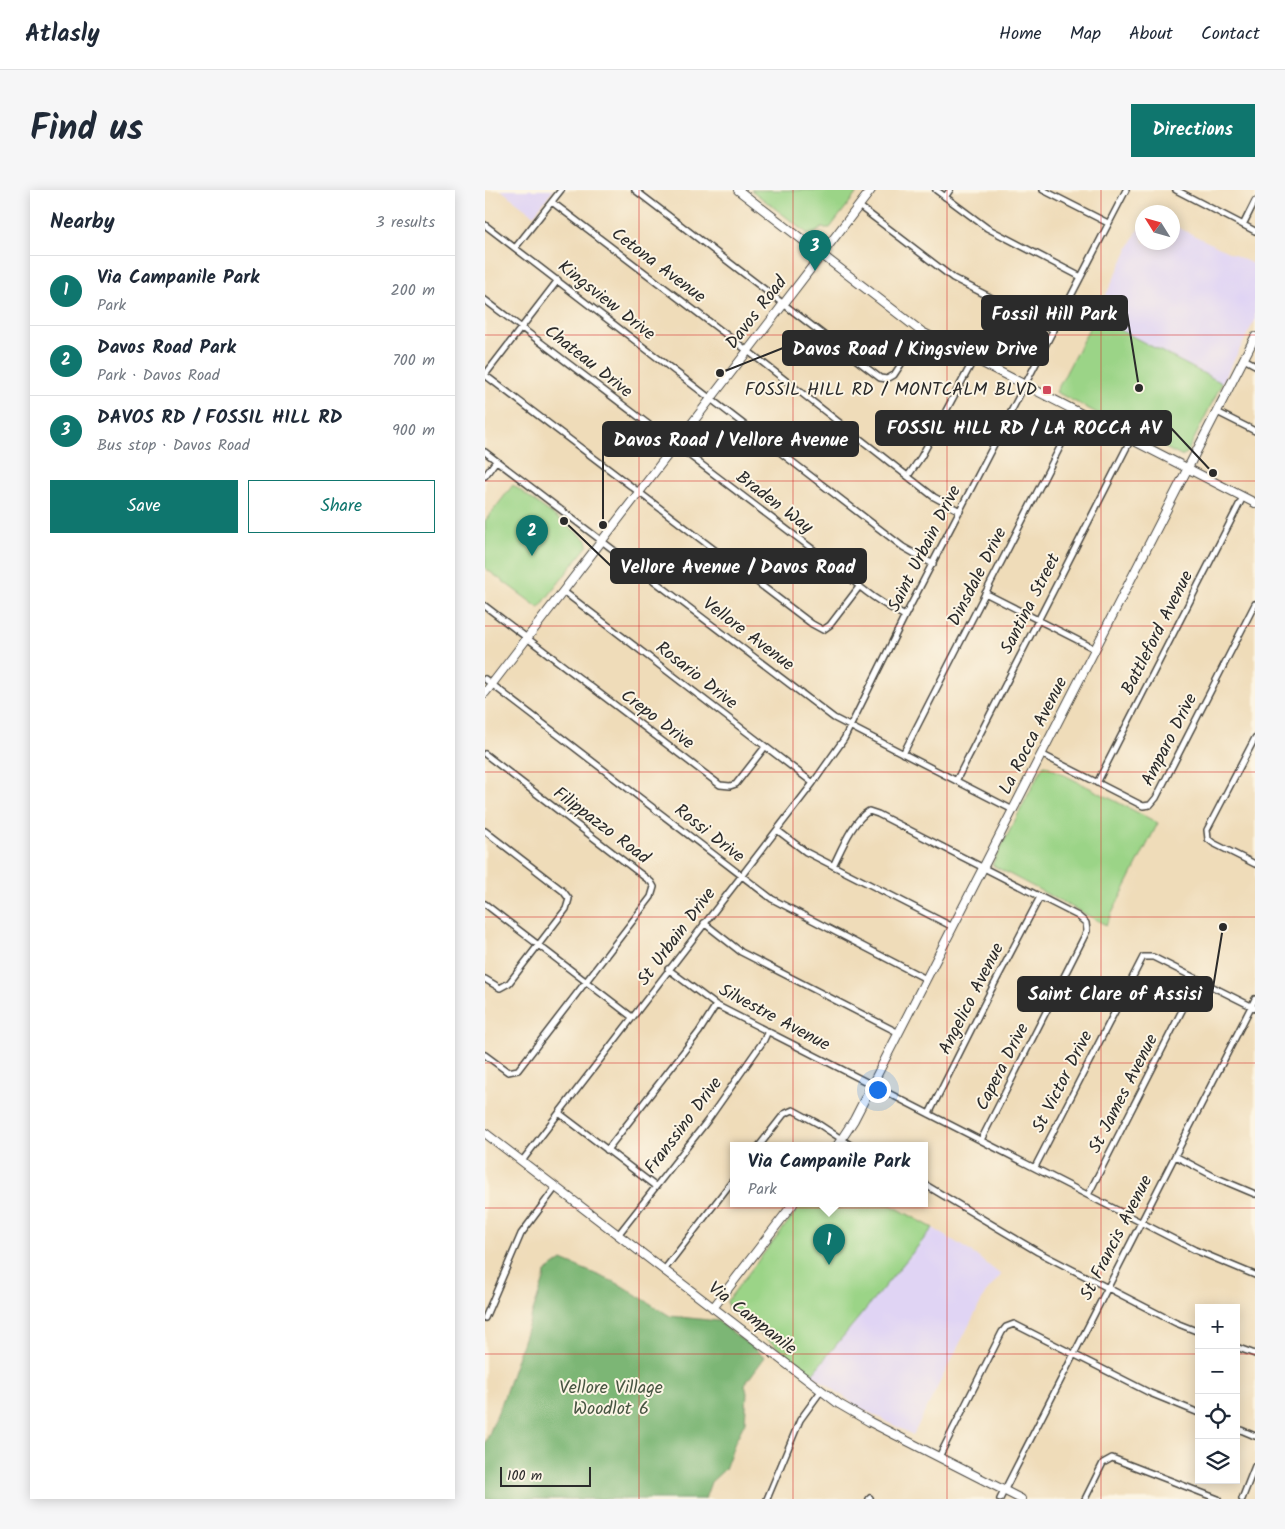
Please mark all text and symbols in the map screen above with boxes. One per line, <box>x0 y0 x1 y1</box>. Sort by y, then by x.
text: Atlasly <box>25 15 100 54</box>
text: Home <box>999 20 1042 49</box>
text: Map <box>1070 20 1101 49</box>
text: About <box>1129 20 1173 49</box>
text: Contact <box>1201 20 1260 49</box>
text: Find us <box>30 102 143 158</box>
button: Directions <box>1131 104 1255 157</box>
north arrow <box>1135 205 1180 250</box>
text: Nearby <box>50 206 115 239</box>
text: 3 results <box>376 210 435 235</box>
street label: Cetona Avenue <box>604 221 712 311</box>
pin: 3 <box>799 230 831 271</box>
street label: Kingsview Drive <box>551 253 661 349</box>
text: Via Campanile Park <box>97 263 259 293</box>
street label: Davos Road <box>719 269 796 356</box>
text: 1 <box>64 278 68 303</box>
text: 200 m <box>391 278 435 303</box>
text: Park <box>97 293 126 318</box>
callout: Fossil Hill Park <box>982 296 1127 330</box>
text: Fossil Hill Park <box>991 300 1117 330</box>
street label: Chateau Drive <box>537 318 639 406</box>
callout: Davos Road / Kingsview Drive <box>783 331 1048 365</box>
text: Davos Road Park <box>97 333 236 363</box>
text: Davos Road / Kingsview Drive <box>793 335 1037 365</box>
text: 2 <box>61 348 71 373</box>
text: 700 m <box>392 348 435 373</box>
text: Park · Davos Road <box>97 363 220 388</box>
place label: FOSSIL HILL RD / MONTCALM BLVD <box>745 376 1037 405</box>
marker: FOSSIL HILL RD / MONTCALM BLVD <box>1041 384 1053 396</box>
text: DAVOS RD / FOSSIL HILL RD <box>97 403 342 433</box>
callout: FOSSIL HILL RD / LA ROCCA AV <box>876 411 1171 445</box>
text: FOSSIL HILL RD / LA ROCCA AV <box>887 414 1163 444</box>
text: 3 <box>62 418 70 443</box>
text: 900 m <box>392 418 435 443</box>
callout: Davos Road / Vellore Avenue <box>603 422 858 456</box>
text: Davos Road / Vellore Avenue <box>613 426 849 456</box>
text: Bus stop · Davos Road <box>97 433 250 458</box>
street label: Braden Way <box>729 464 819 542</box>
button: Save <box>50 480 238 533</box>
button: Share <box>248 480 435 533</box>
street label: Saint Urbain Drive <box>880 480 970 618</box>
pin: 2 <box>516 515 548 556</box>
street label: Dinsdale Drive <box>941 522 1015 632</box>
street label: Santina Street <box>993 548 1069 659</box>
callout: Vellore Avenue / Davos Road <box>611 549 866 583</box>
text: Vellore Avenue / Davos Road <box>620 553 856 583</box>
street label: Battleford Avenue <box>1114 566 1202 700</box>
street label: Vellore Avenue <box>696 591 800 679</box>
street label: Rosario Drive <box>648 634 744 718</box>
street label: La Rocca Avenue <box>992 672 1076 800</box>
street label: Crepo Drive <box>614 682 700 758</box>
street label: Amparo Drive <box>1134 688 1206 792</box>
street label: Filippazzo Road <box>546 780 657 873</box>
street label: Rossi Drive <box>667 797 751 871</box>
street label: St Urbain Drive <box>630 882 724 992</box>
street label: Angelico Avenue <box>931 938 1013 1060</box>
street label: Silvestre Avenue <box>713 976 835 1060</box>
callout: Saint Clare of Assisi <box>1018 977 1212 1011</box>
text: Saint Clare of Assisi <box>1028 980 1203 1010</box>
street label: Capera Drive <box>968 1018 1038 1116</box>
street label: St Victor Drive <box>1025 1026 1101 1138</box>
street label: St James Avenue <box>1081 1029 1167 1159</box>
street label: Franssino Drive <box>638 1071 730 1181</box>
your location <box>865 1077 891 1103</box>
popup <box>730 1142 928 1207</box>
text: Via Campanile Park <box>748 1147 910 1177</box>
street label: St Francis Avenue <box>1073 1170 1161 1306</box>
text: Park <box>748 1177 777 1202</box>
pin: 1 <box>813 1224 845 1265</box>
street label: Via Campanile <box>701 1275 803 1363</box>
map controls <box>1195 1304 1240 1484</box>
button: + <box>1195 1304 1240 1349</box>
button: − <box>1195 1349 1240 1394</box>
park label: Vellore Village Woodlot 6 <box>559 1374 663 1424</box>
button: locate <box>1195 1394 1240 1439</box>
button: layers <box>1195 1439 1240 1484</box>
scale bar <box>500 1464 591 1487</box>
text: 100 m <box>507 1465 542 1487</box>

